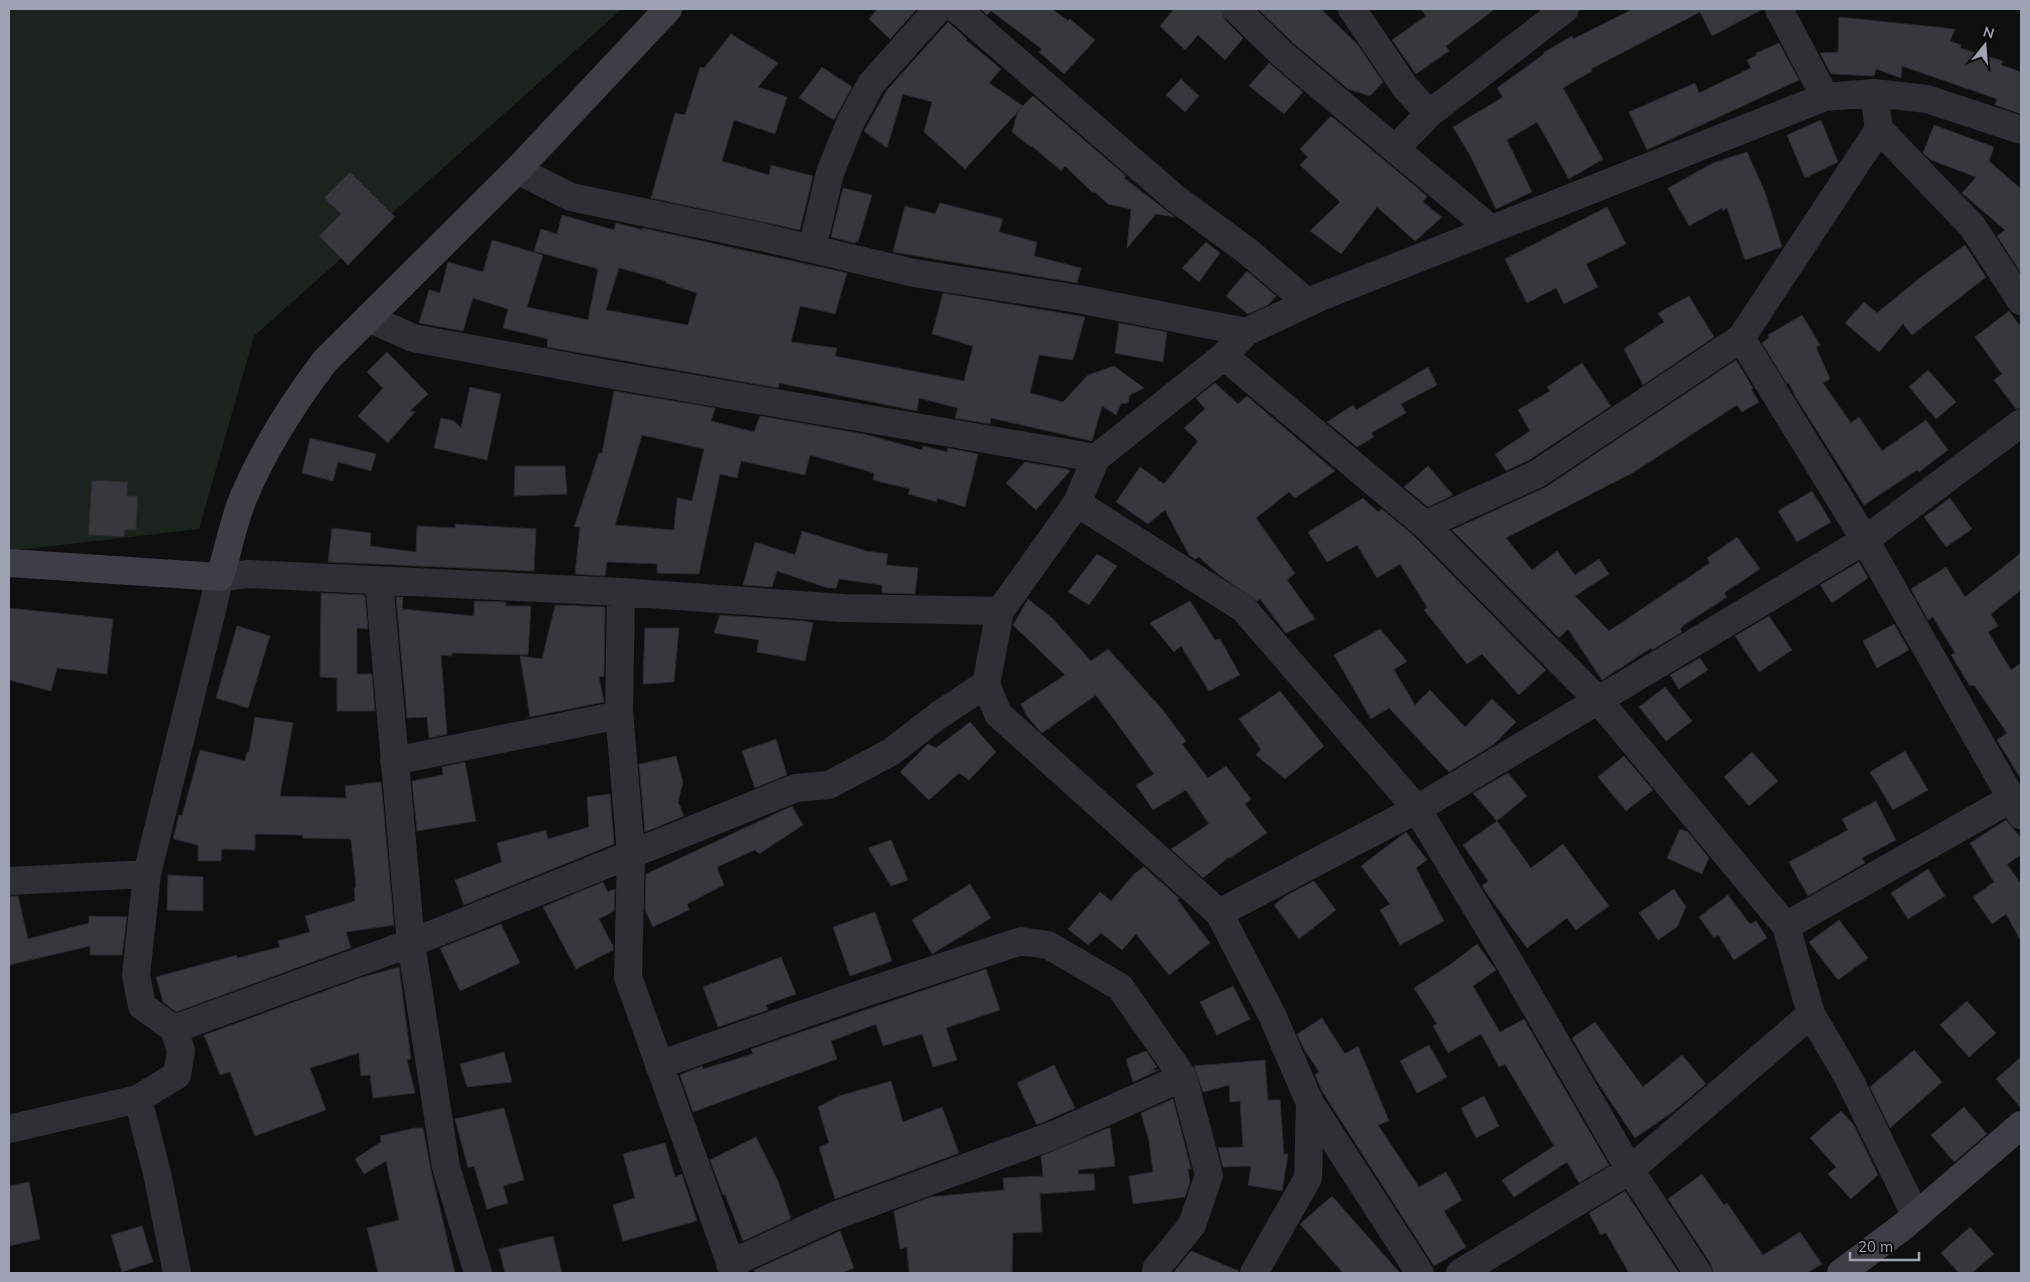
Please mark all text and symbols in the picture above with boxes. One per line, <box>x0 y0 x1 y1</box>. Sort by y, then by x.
north arrow <box>1960 20 2010 70</box>
text: N <box>1981 22 1996 43</box>
scale bar <box>1850 1230 1919 1262</box>
text: 20 m <box>1858 1237 1893 1256</box>

